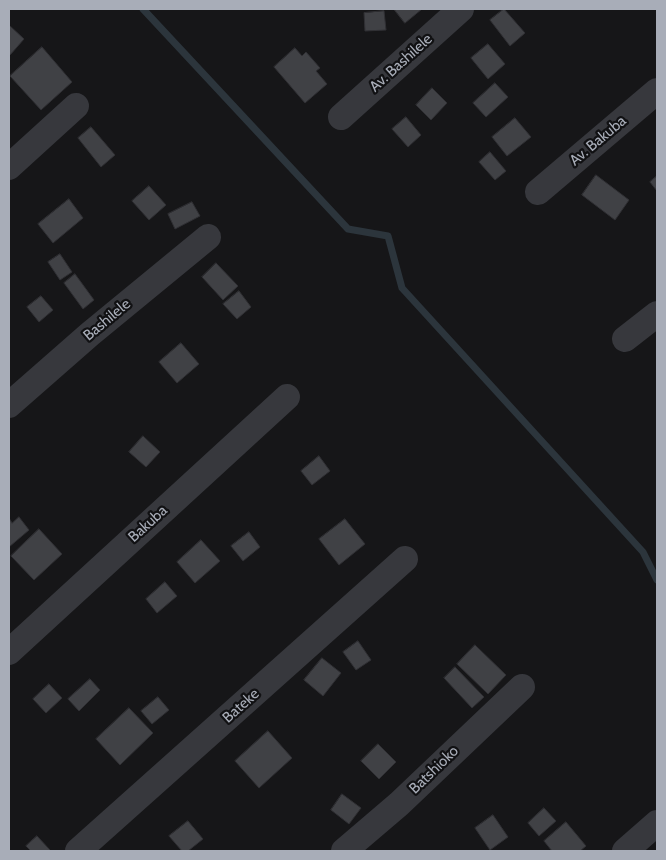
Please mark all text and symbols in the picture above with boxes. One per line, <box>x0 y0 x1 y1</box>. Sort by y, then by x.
street label: Av. Bashilele <box>366 30 436 96</box>
street label: Av. Bakuba <box>566 112 630 170</box>
street label: Bashilele <box>80 295 134 345</box>
street label: Bakuba <box>125 502 171 546</box>
street label: Bateke <box>219 685 263 727</box>
street label: Batshioko <box>406 742 462 798</box>

